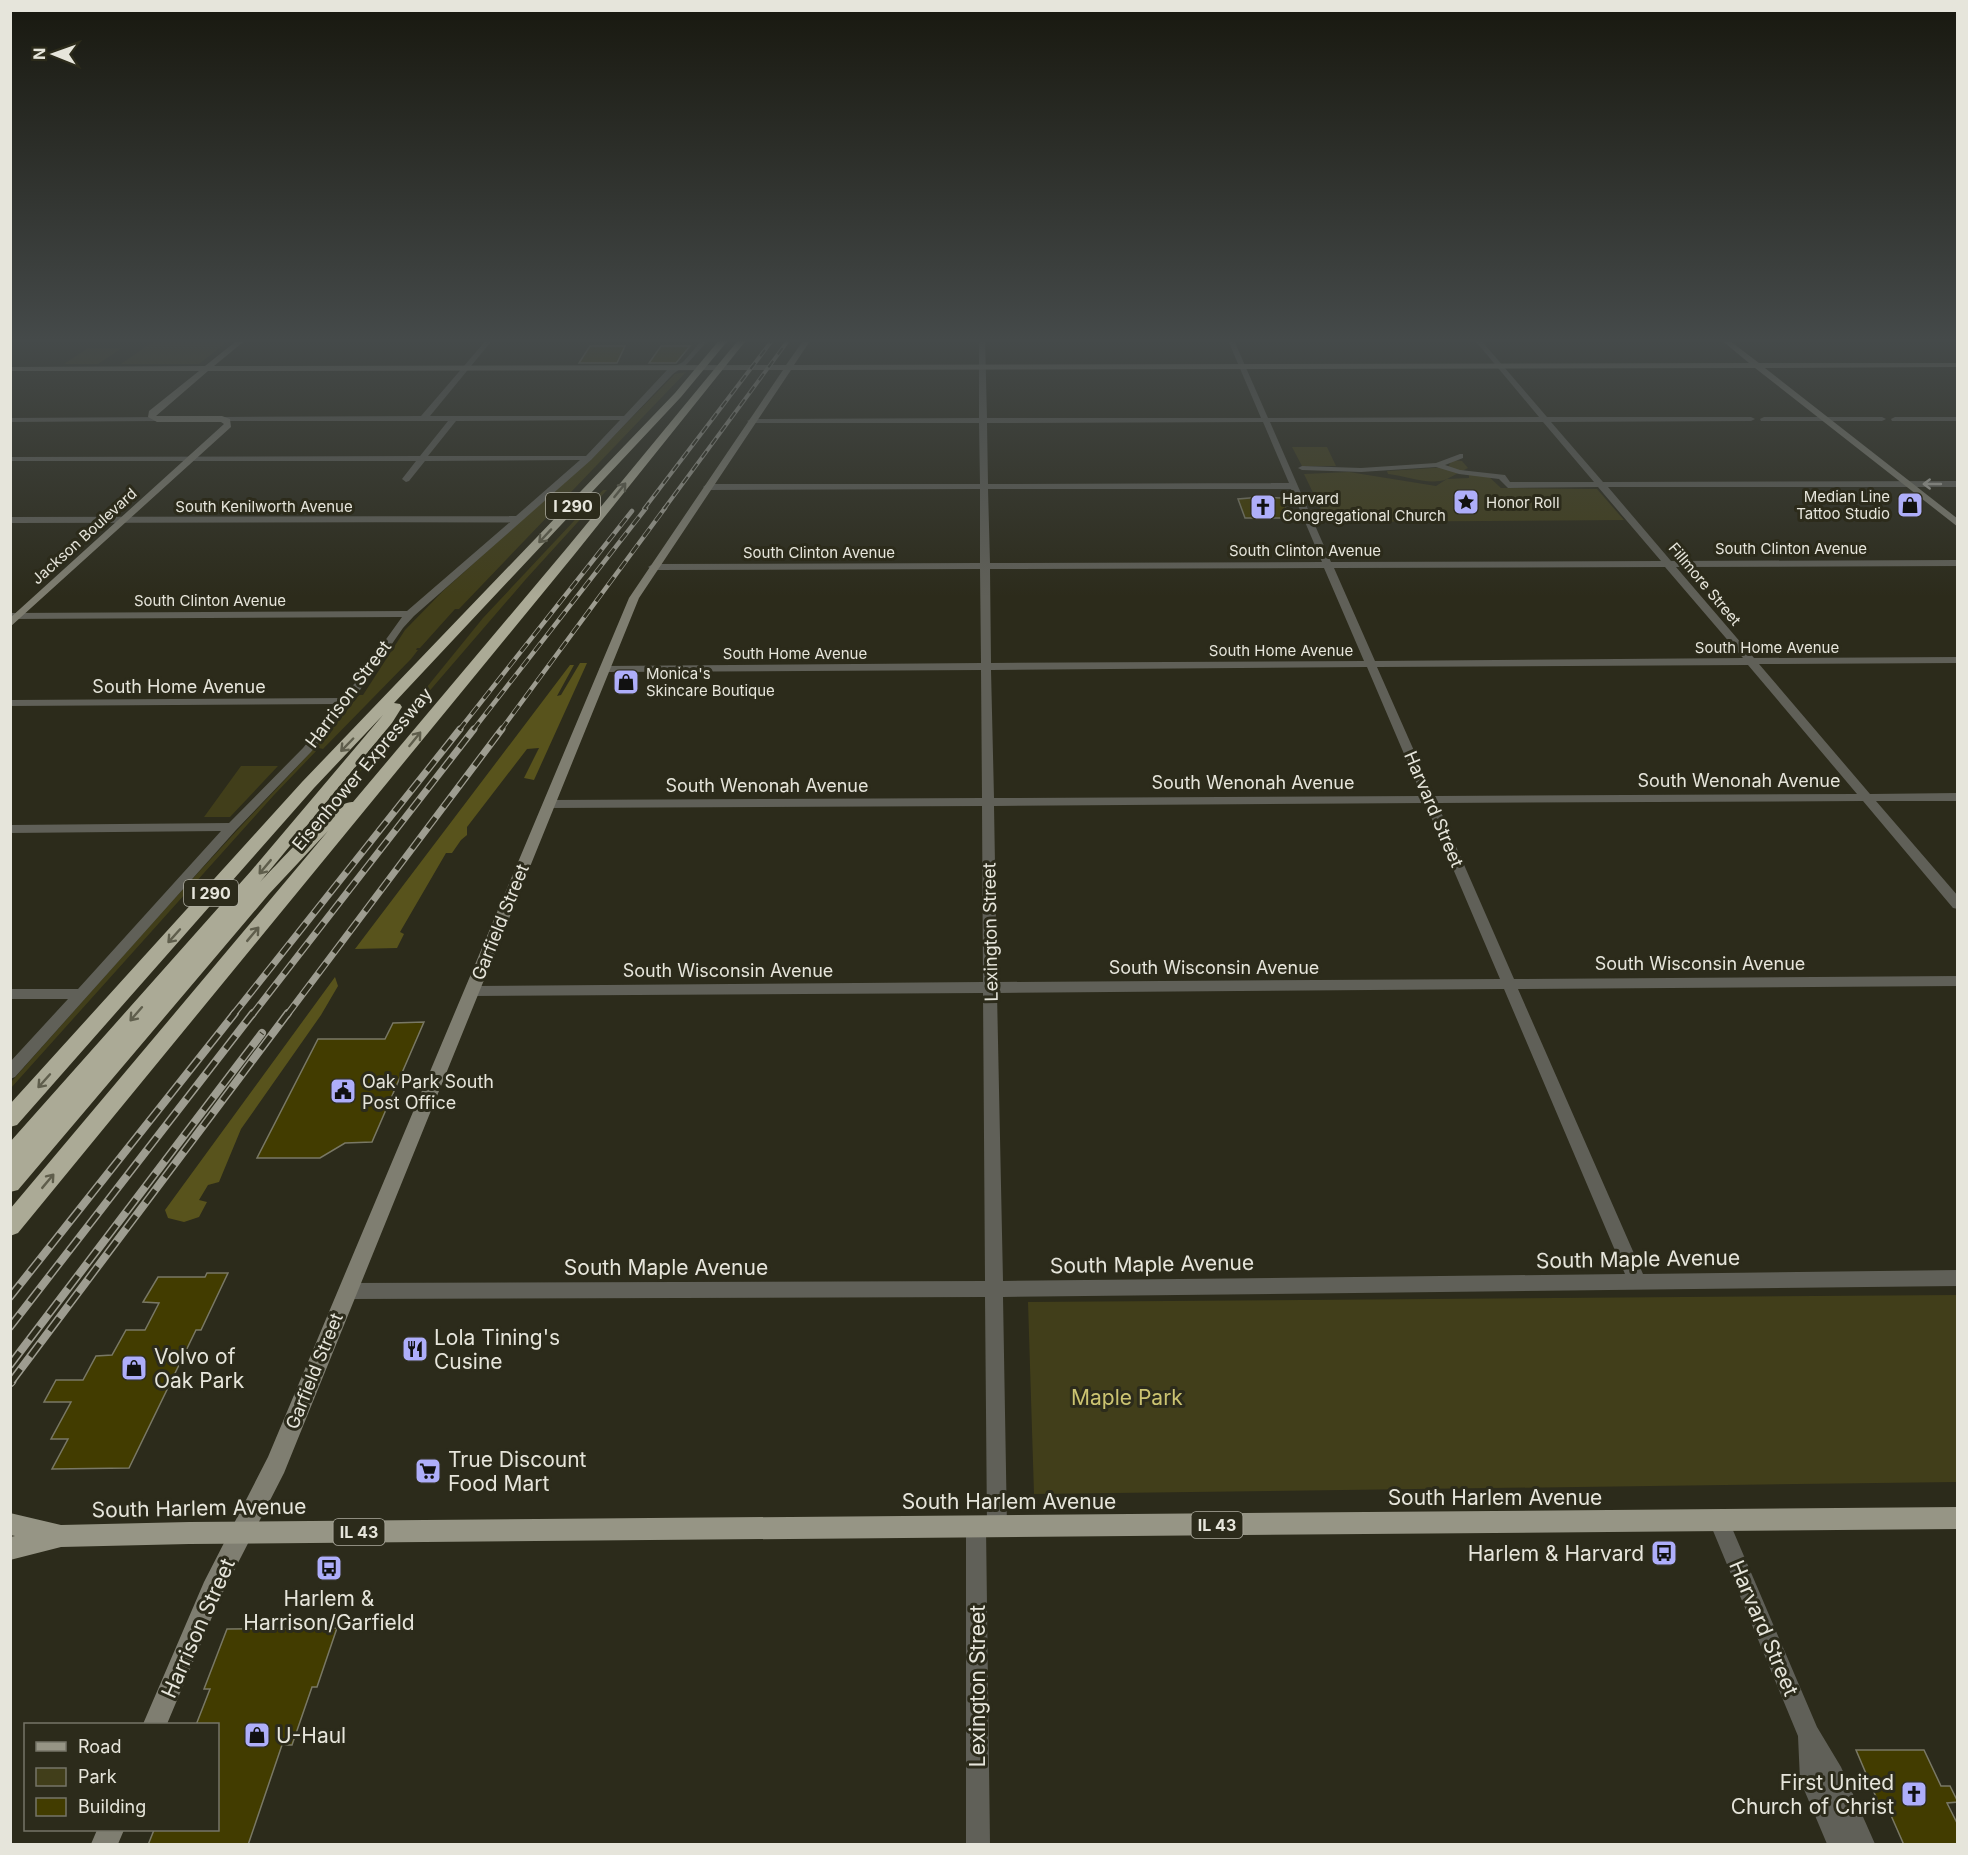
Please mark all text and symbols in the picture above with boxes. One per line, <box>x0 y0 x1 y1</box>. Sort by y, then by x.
north arrow <box>24 24 84 84</box>
text: N <box>29 47 49 60</box>
one-way arrow <box>1923 478 1943 490</box>
one-way arrow <box>613 483 627 498</box>
street label: Jackson Boulevard <box>28 484 140 588</box>
place icon: Honor Roll <box>1451 487 1481 517</box>
place label: Median Line Tattoo Studio <box>1796 487 1890 523</box>
place label: Harvard Congregational Church <box>1282 489 1446 525</box>
shop icon: Median Line Tattoo Studio <box>1895 490 1925 520</box>
church icon: Harvard Congregational Church <box>1248 492 1278 522</box>
road number: I 290 <box>546 493 600 519</box>
place label: Honor Roll <box>1486 493 1560 512</box>
street label: South Kenilworth Avenue <box>175 497 353 516</box>
one-way arrow <box>537 529 552 544</box>
street label: Fillmore Street <box>1665 539 1745 629</box>
street label: South Clinton Avenue <box>1715 539 1867 558</box>
street label: South Clinton Avenue <box>1229 541 1381 560</box>
street label: South Clinton Avenue <box>743 543 895 562</box>
street label: South Clinton Avenue <box>134 591 286 610</box>
street label: Harrison Street <box>301 636 395 752</box>
street label: South Home Avenue <box>1695 638 1839 657</box>
street label: South Home Avenue <box>1209 641 1353 660</box>
street label: South Home Avenue <box>723 644 867 663</box>
place label: Monica's Skincare Boutique <box>646 664 775 700</box>
shop icon: Monica's Skincare Boutique <box>611 667 641 697</box>
street label: South Home Avenue <box>92 676 266 697</box>
street label: Eisenhower Expressway <box>288 683 436 855</box>
one-way arrow <box>408 731 421 747</box>
one-way arrow <box>340 737 354 752</box>
street label: Harvard Street <box>1400 748 1468 870</box>
street label: South Wenonah Avenue <box>1637 770 1841 791</box>
street label: South Wenonah Avenue <box>1151 772 1355 793</box>
street label: South Wenonah Avenue <box>665 775 869 796</box>
one-way arrow <box>258 859 271 875</box>
street label: Garfield Street <box>467 861 533 983</box>
street label: Lexington Street <box>978 862 1002 1002</box>
road number: I 290 <box>184 880 238 906</box>
one-way arrow <box>246 926 259 942</box>
one-way arrow <box>167 928 181 943</box>
street label: South Wisconsin Avenue <box>1595 953 1805 974</box>
street label: South Wisconsin Avenue <box>1109 957 1319 978</box>
street label: South Wisconsin Avenue <box>623 960 833 981</box>
one-way arrow <box>130 1005 144 1021</box>
place label: Oak Park South Post Office <box>362 1071 494 1113</box>
one-way arrow <box>37 1073 51 1088</box>
public building icon: Oak Park South Post Office <box>328 1076 358 1106</box>
one-way arrow <box>41 1174 54 1190</box>
street label: South Maple Avenue <box>1536 1245 1740 1273</box>
street label: South Maple Avenue <box>1050 1250 1254 1278</box>
street label: South Maple Avenue <box>564 1255 768 1280</box>
street label: Garfield Street <box>281 1310 347 1432</box>
place label: Lola Tining's Cusine <box>434 1325 560 1374</box>
restaurant icon: Lola Tining's Cusine <box>400 1334 430 1364</box>
place label: Volvo of Oak Park <box>154 1344 245 1393</box>
shop icon: Volvo of Oak Park <box>119 1353 149 1383</box>
park label: Maple Park <box>1071 1385 1183 1410</box>
place label: True Discount Food Mart <box>448 1447 587 1496</box>
supermarket icon: True Discount Food Mart <box>413 1456 443 1486</box>
street label: South Harlem Avenue <box>1388 1485 1602 1510</box>
street label: South Harlem Avenue <box>902 1489 1116 1514</box>
street label: South Harlem Avenue <box>91 1494 307 1522</box>
road number: IL 43 <box>1192 1512 1242 1538</box>
road number: IL 43 <box>334 1519 385 1545</box>
bus stop icon: Harlem & Harvard <box>1649 1538 1679 1568</box>
place label: Harlem & Harvard <box>1468 1541 1644 1566</box>
bus stop icon: Harlem & Harrison/Garfield <box>314 1553 344 1583</box>
street label: Harrison Street <box>156 1554 240 1702</box>
street label: Harvard Street <box>1724 1557 1804 1700</box>
place label: Harlem & Harrison/Garfield <box>243 1586 415 1635</box>
street label: Lexington Street <box>965 1605 990 1767</box>
shop icon: U-Haul <box>242 1720 272 1750</box>
legend <box>24 1723 219 1831</box>
place label: U-Haul <box>276 1723 346 1748</box>
text: Road <box>78 1736 121 1757</box>
text: Park <box>78 1766 117 1787</box>
place label: First United Church of Christ <box>1731 1770 1894 1819</box>
church icon: First United Church of Christ <box>1899 1779 1929 1809</box>
text: Building <box>78 1796 146 1817</box>

